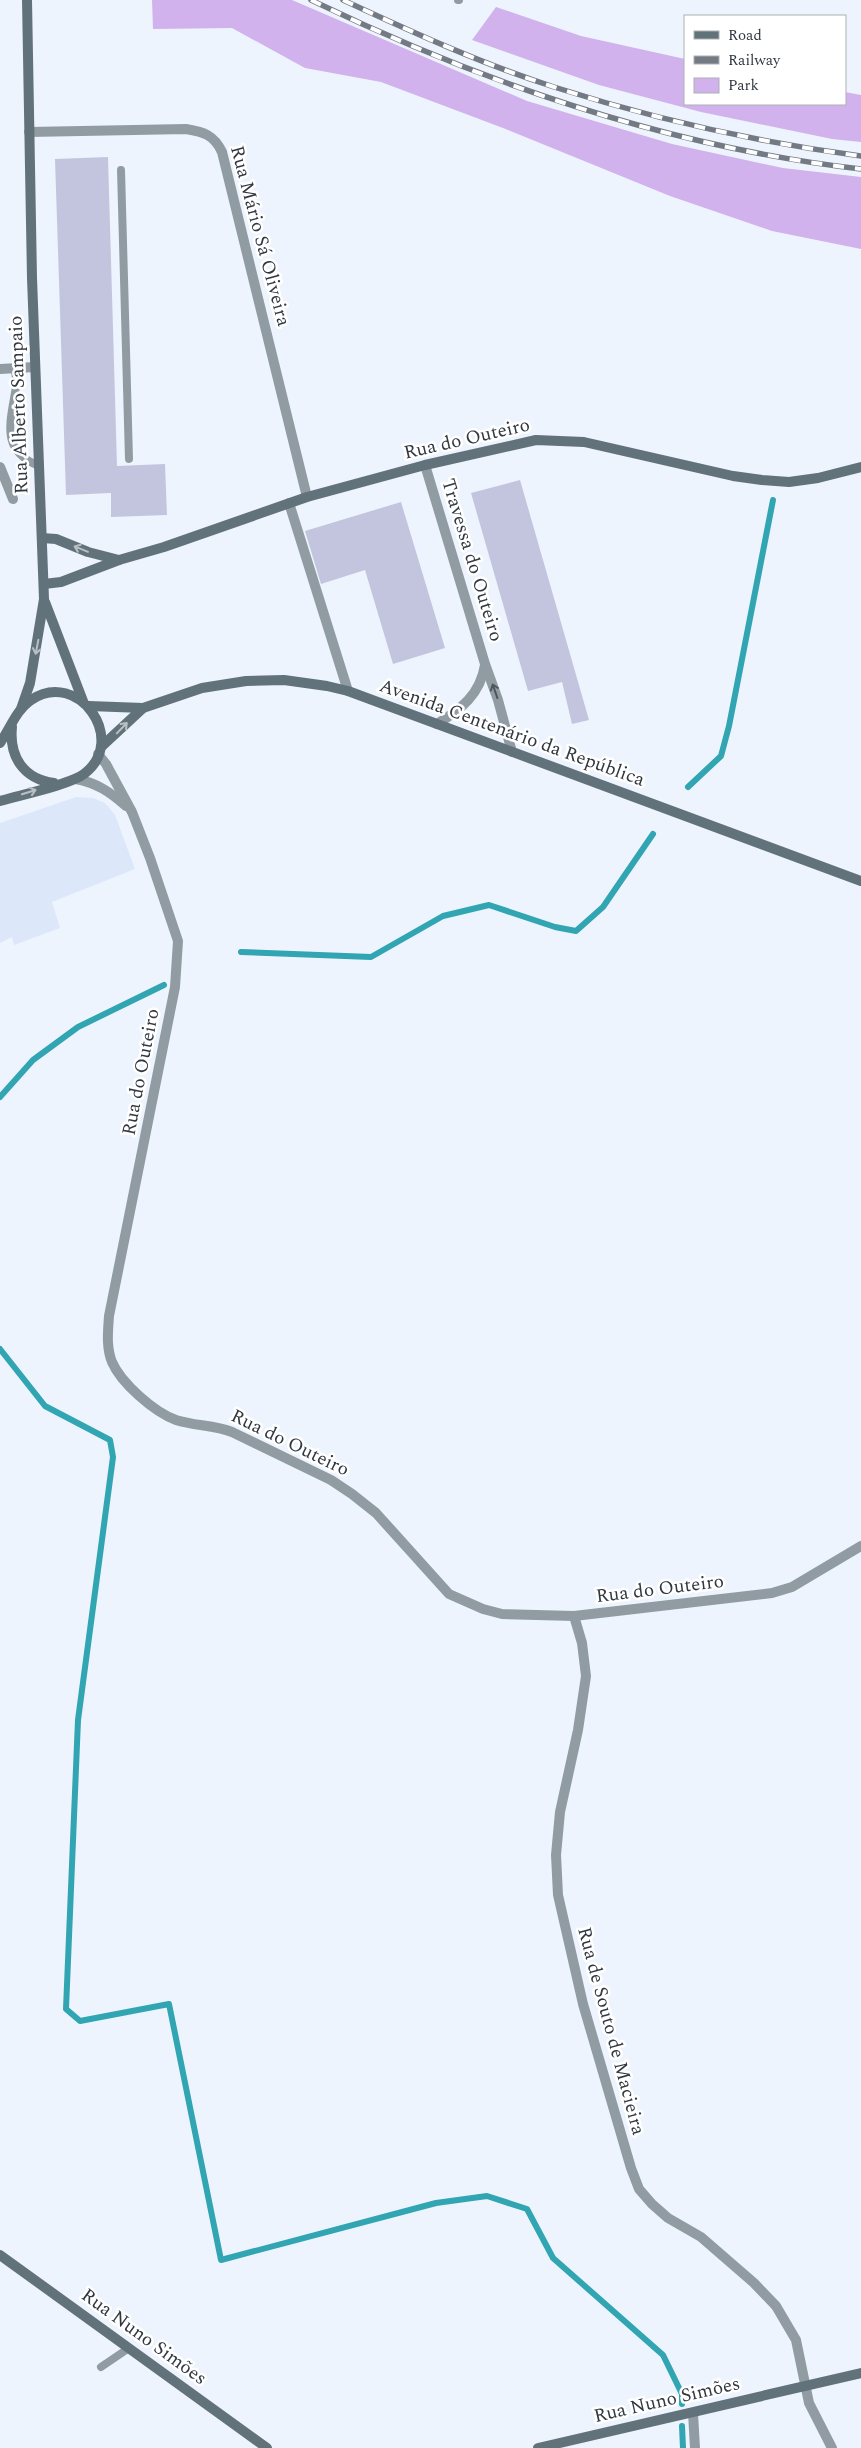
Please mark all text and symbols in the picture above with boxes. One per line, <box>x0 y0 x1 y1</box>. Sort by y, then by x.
legend <box>684 15 846 105</box>
text: Road <box>728 24 762 47</box>
text: Railway <box>728 49 781 72</box>
text: Park <box>728 74 759 97</box>
street label: Rua Mário Sá Oliveira <box>222 142 298 330</box>
street label: Rua Alberto Sampaio <box>1 315 37 495</box>
street label: Rua do Outeiro <box>401 410 533 468</box>
street label: Travessa do Outeiro <box>433 475 511 645</box>
one-way arrow <box>73 543 88 552</box>
one-way arrow <box>31 639 41 655</box>
street label: Avenida Centenário da República <box>375 671 649 795</box>
one-way arrow <box>490 684 499 699</box>
one-way arrow <box>116 722 128 734</box>
one-way arrow <box>20 787 36 797</box>
street label: Rua do Outeiro <box>115 1006 167 1138</box>
street label: Rua do Outeiro <box>226 1402 354 1484</box>
street label: Rua do Outeiro <box>594 1567 726 1611</box>
street label: Rua de Souto de Macieira <box>569 1924 653 2139</box>
street label: Rua Nuno Simões <box>75 2281 213 2393</box>
street label: Rua Nuno Simões <box>591 2369 743 2431</box>

